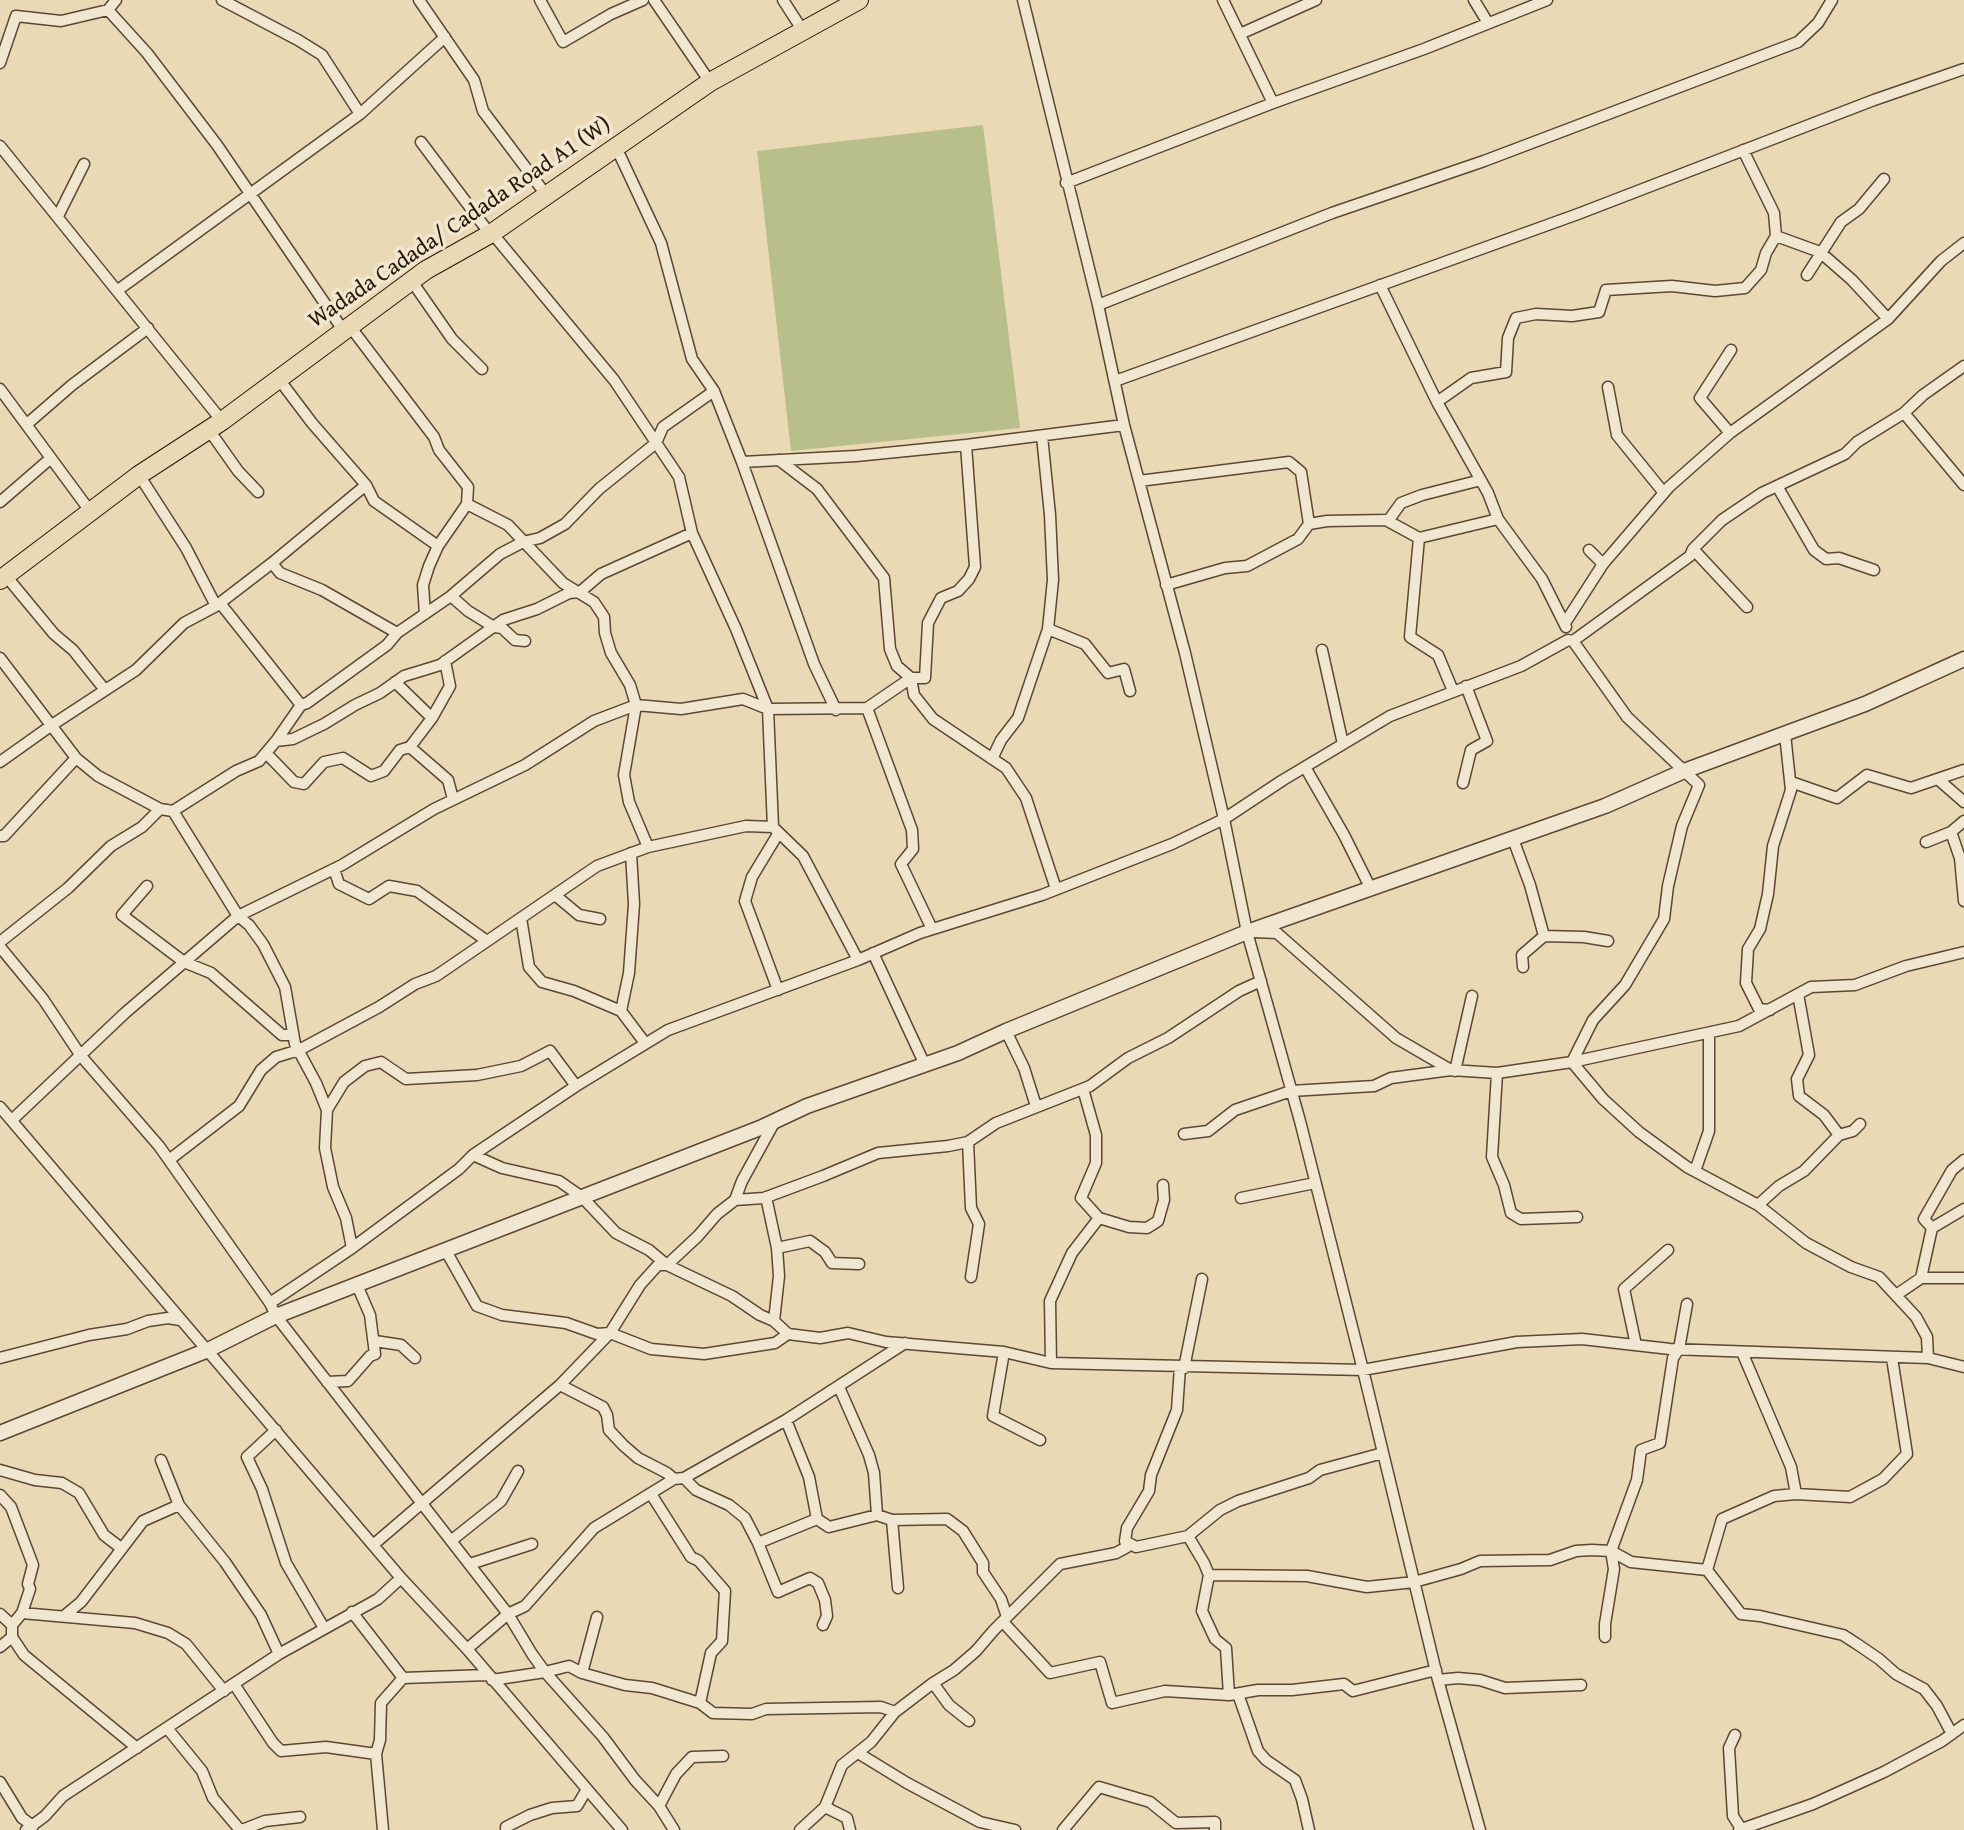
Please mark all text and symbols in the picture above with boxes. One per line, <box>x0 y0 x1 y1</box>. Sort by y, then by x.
street label: Wadada Cadada/ Cadada Road A1 (W) <box>304 111 616 335</box>

